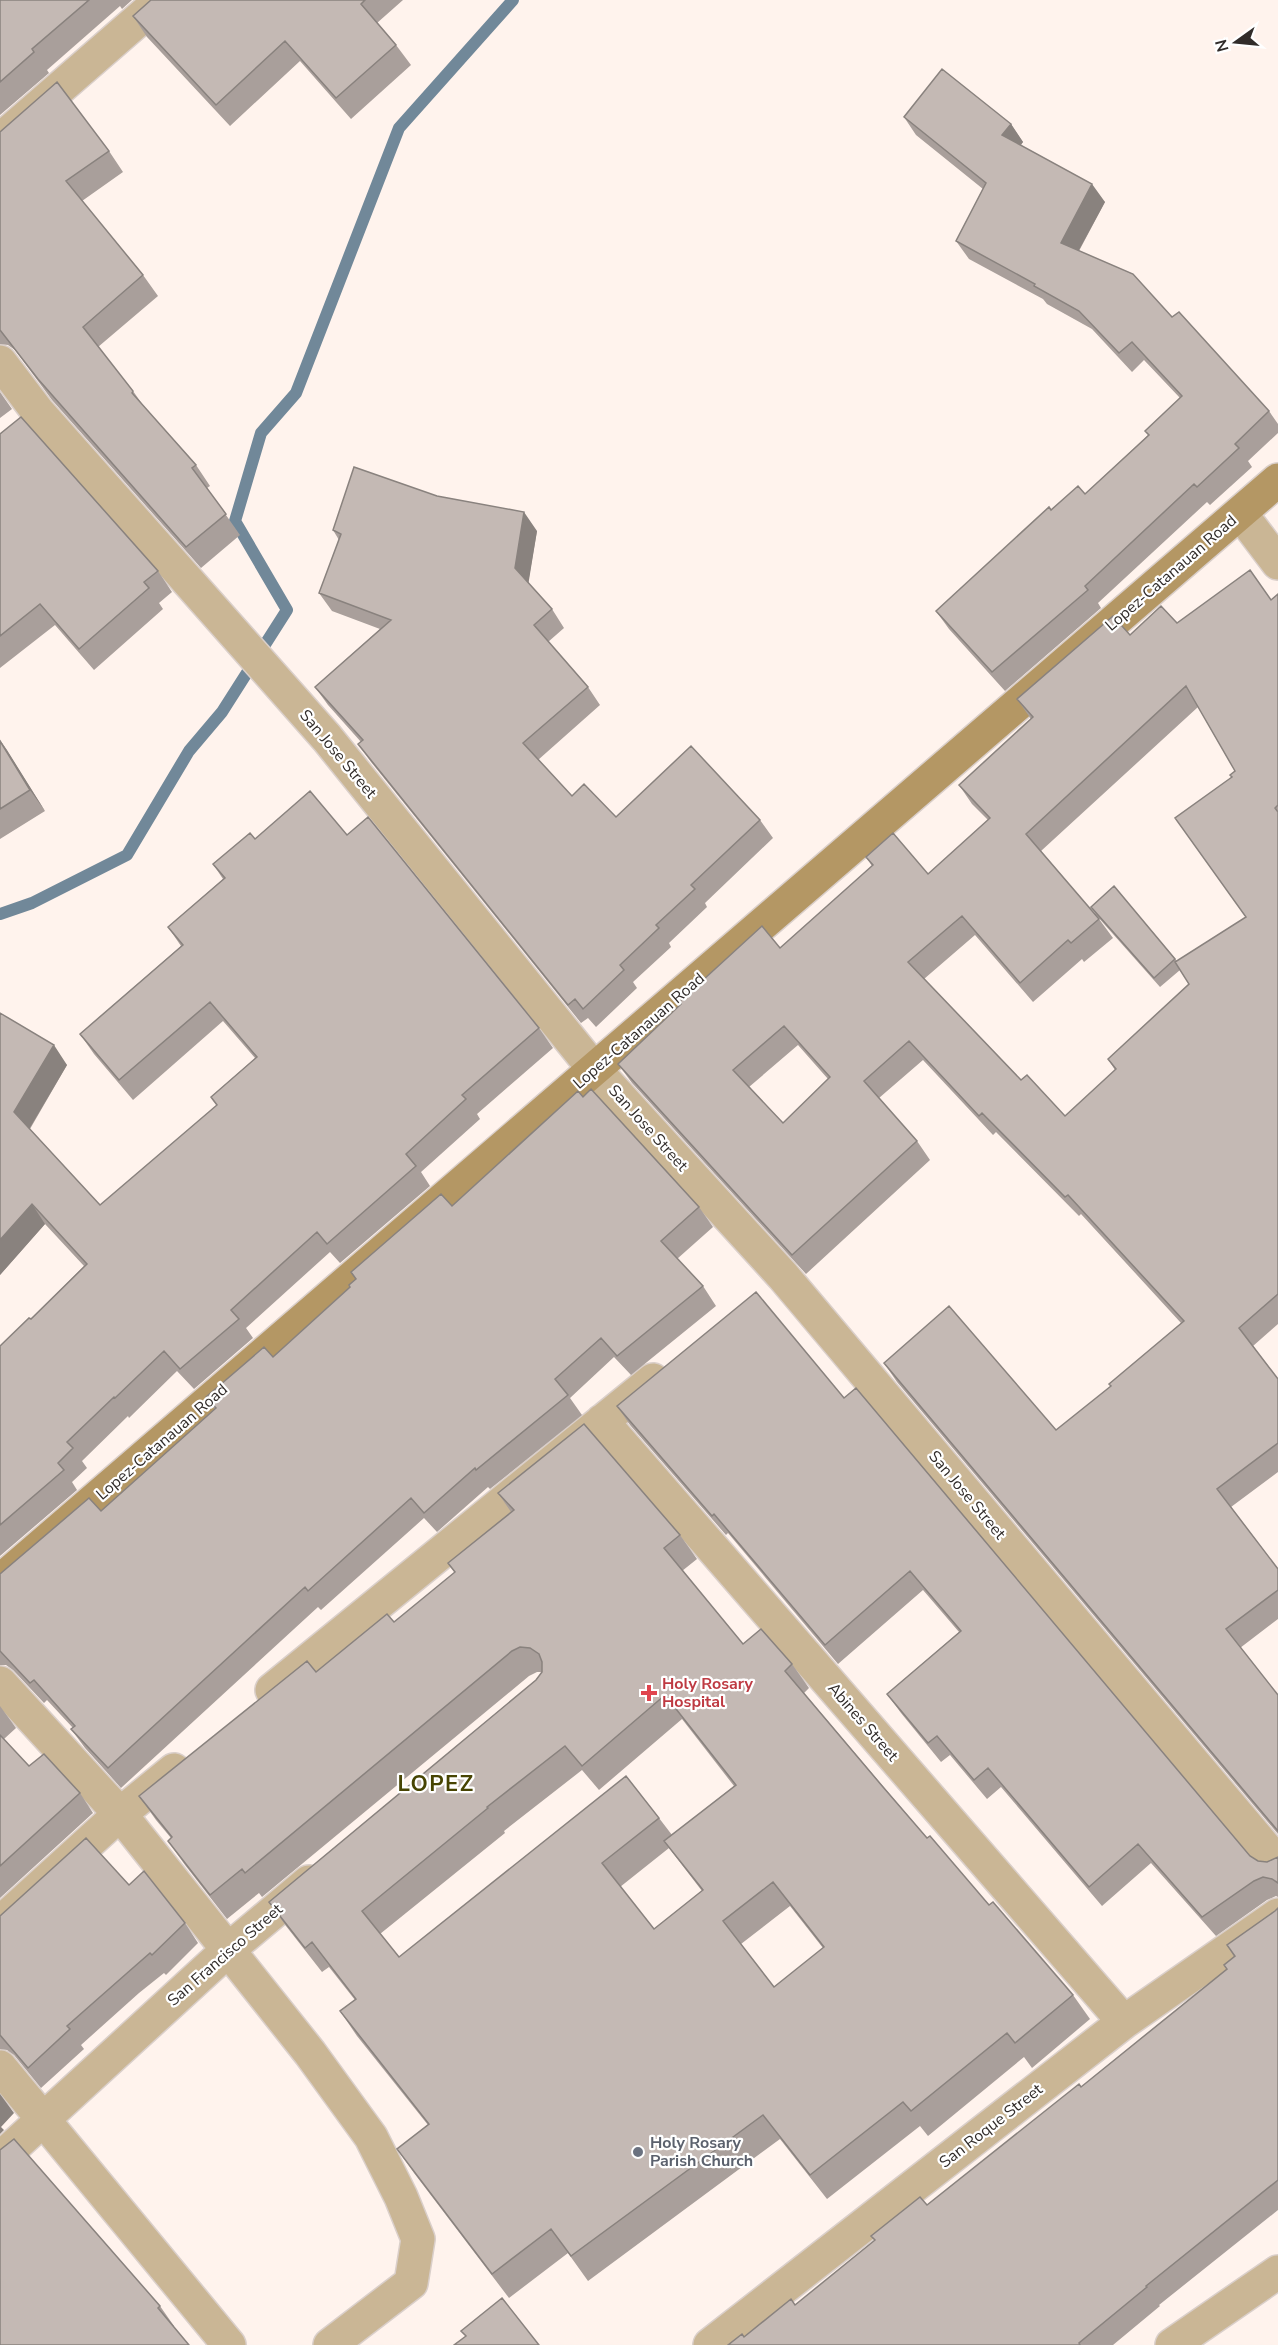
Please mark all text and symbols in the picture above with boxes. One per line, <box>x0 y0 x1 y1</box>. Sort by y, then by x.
north arrow <box>1206 12 1266 72</box>
text: N <box>1210 37 1235 54</box>
street label: Lopez-Catanauan Road <box>1101 510 1241 636</box>
street label: San Jose Street <box>294 705 382 803</box>
street label: Lopez-Catanauan Road <box>569 968 709 1094</box>
street label: San Jose Street <box>603 1080 693 1176</box>
street label: Lopez-Catanauan Road <box>92 1379 232 1505</box>
street label: San Jose Street <box>923 1446 1011 1544</box>
place label: Holy Rosary Hospital <box>662 1673 754 1713</box>
street label: Abines Street <box>823 1678 904 1766</box>
marker: Holy Rosary Hospital <box>640 1684 658 1702</box>
district label: LOPEZ <box>397 1769 475 1799</box>
street label: San Francisco Street <box>163 1899 288 2011</box>
street label: San Roque Street <box>935 2078 1048 2173</box>
place label: Holy Rosary Parish Church <box>650 2132 753 2172</box>
marker: Holy Rosary Parish Church <box>631 2145 645 2159</box>

